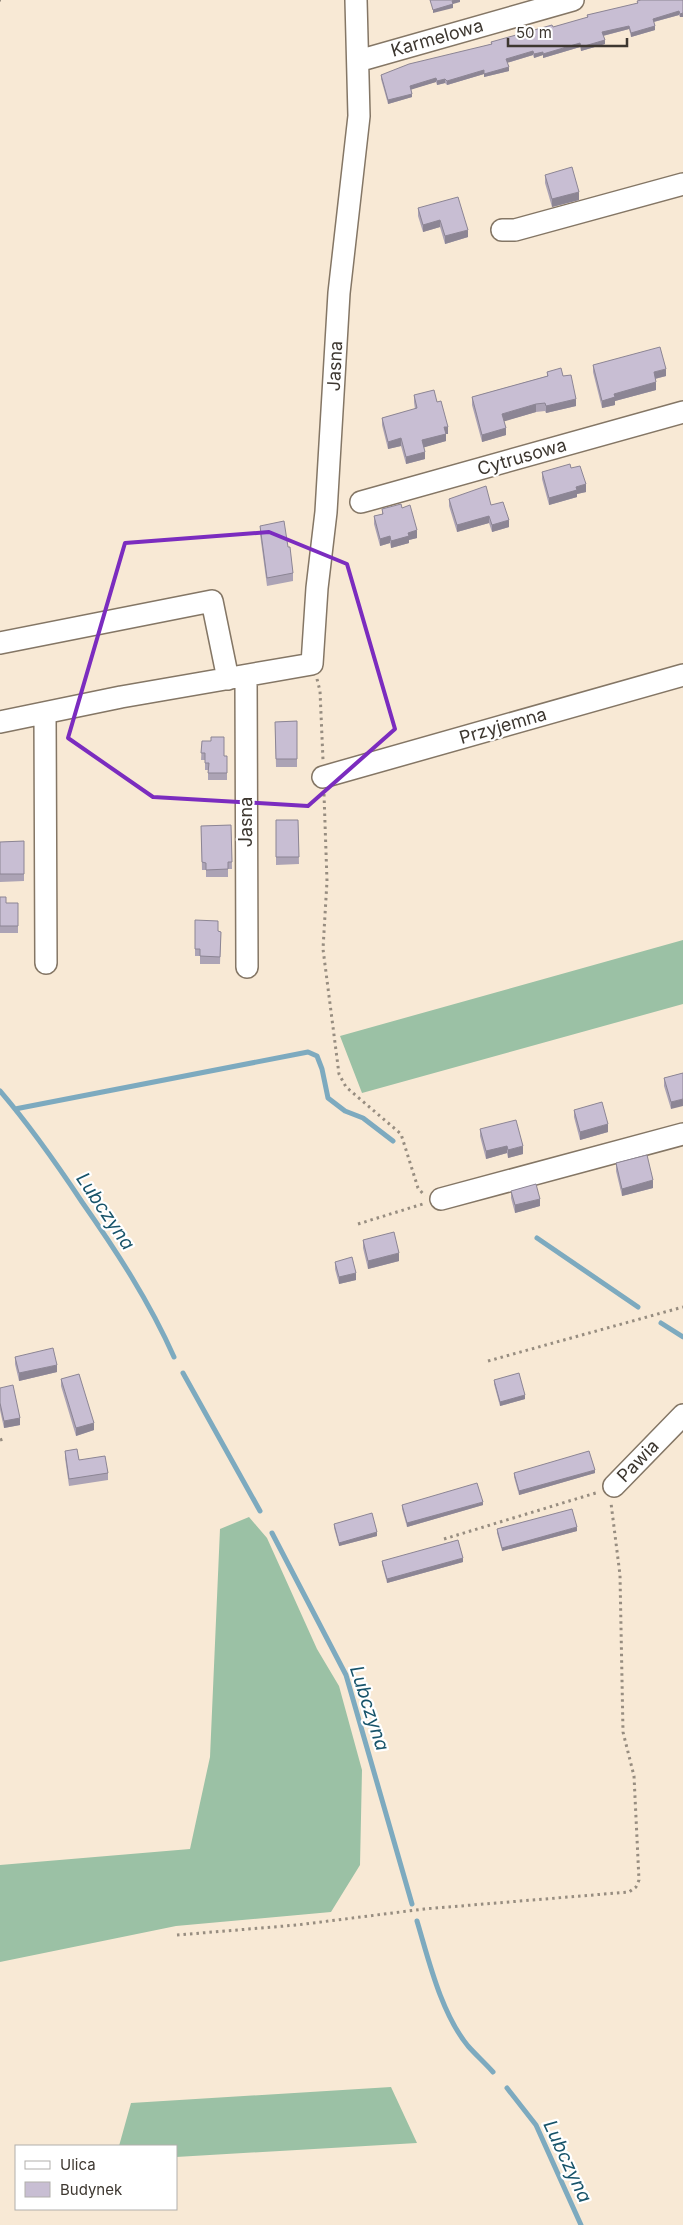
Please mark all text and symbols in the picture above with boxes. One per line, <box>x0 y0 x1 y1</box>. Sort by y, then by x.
street label: Karmelowa <box>388 14 486 61</box>
scale bar <box>508 15 627 47</box>
text: 50 m <box>516 23 552 42</box>
street label: Jasna <box>323 340 346 392</box>
street label: Cytrusowa <box>475 434 569 479</box>
street label: Przyjemna <box>457 703 549 748</box>
street label: Jasna <box>235 797 256 847</box>
water label: Lubczyna <box>71 1168 140 1255</box>
street label: Pawia <box>612 1435 663 1486</box>
water label: Lubczyna <box>345 1663 394 1754</box>
water label: Lubczyna <box>538 2116 597 2206</box>
legend <box>15 2145 178 2210</box>
text: Ulica <box>60 2155 96 2174</box>
text: Budynek <box>60 2180 123 2199</box>

